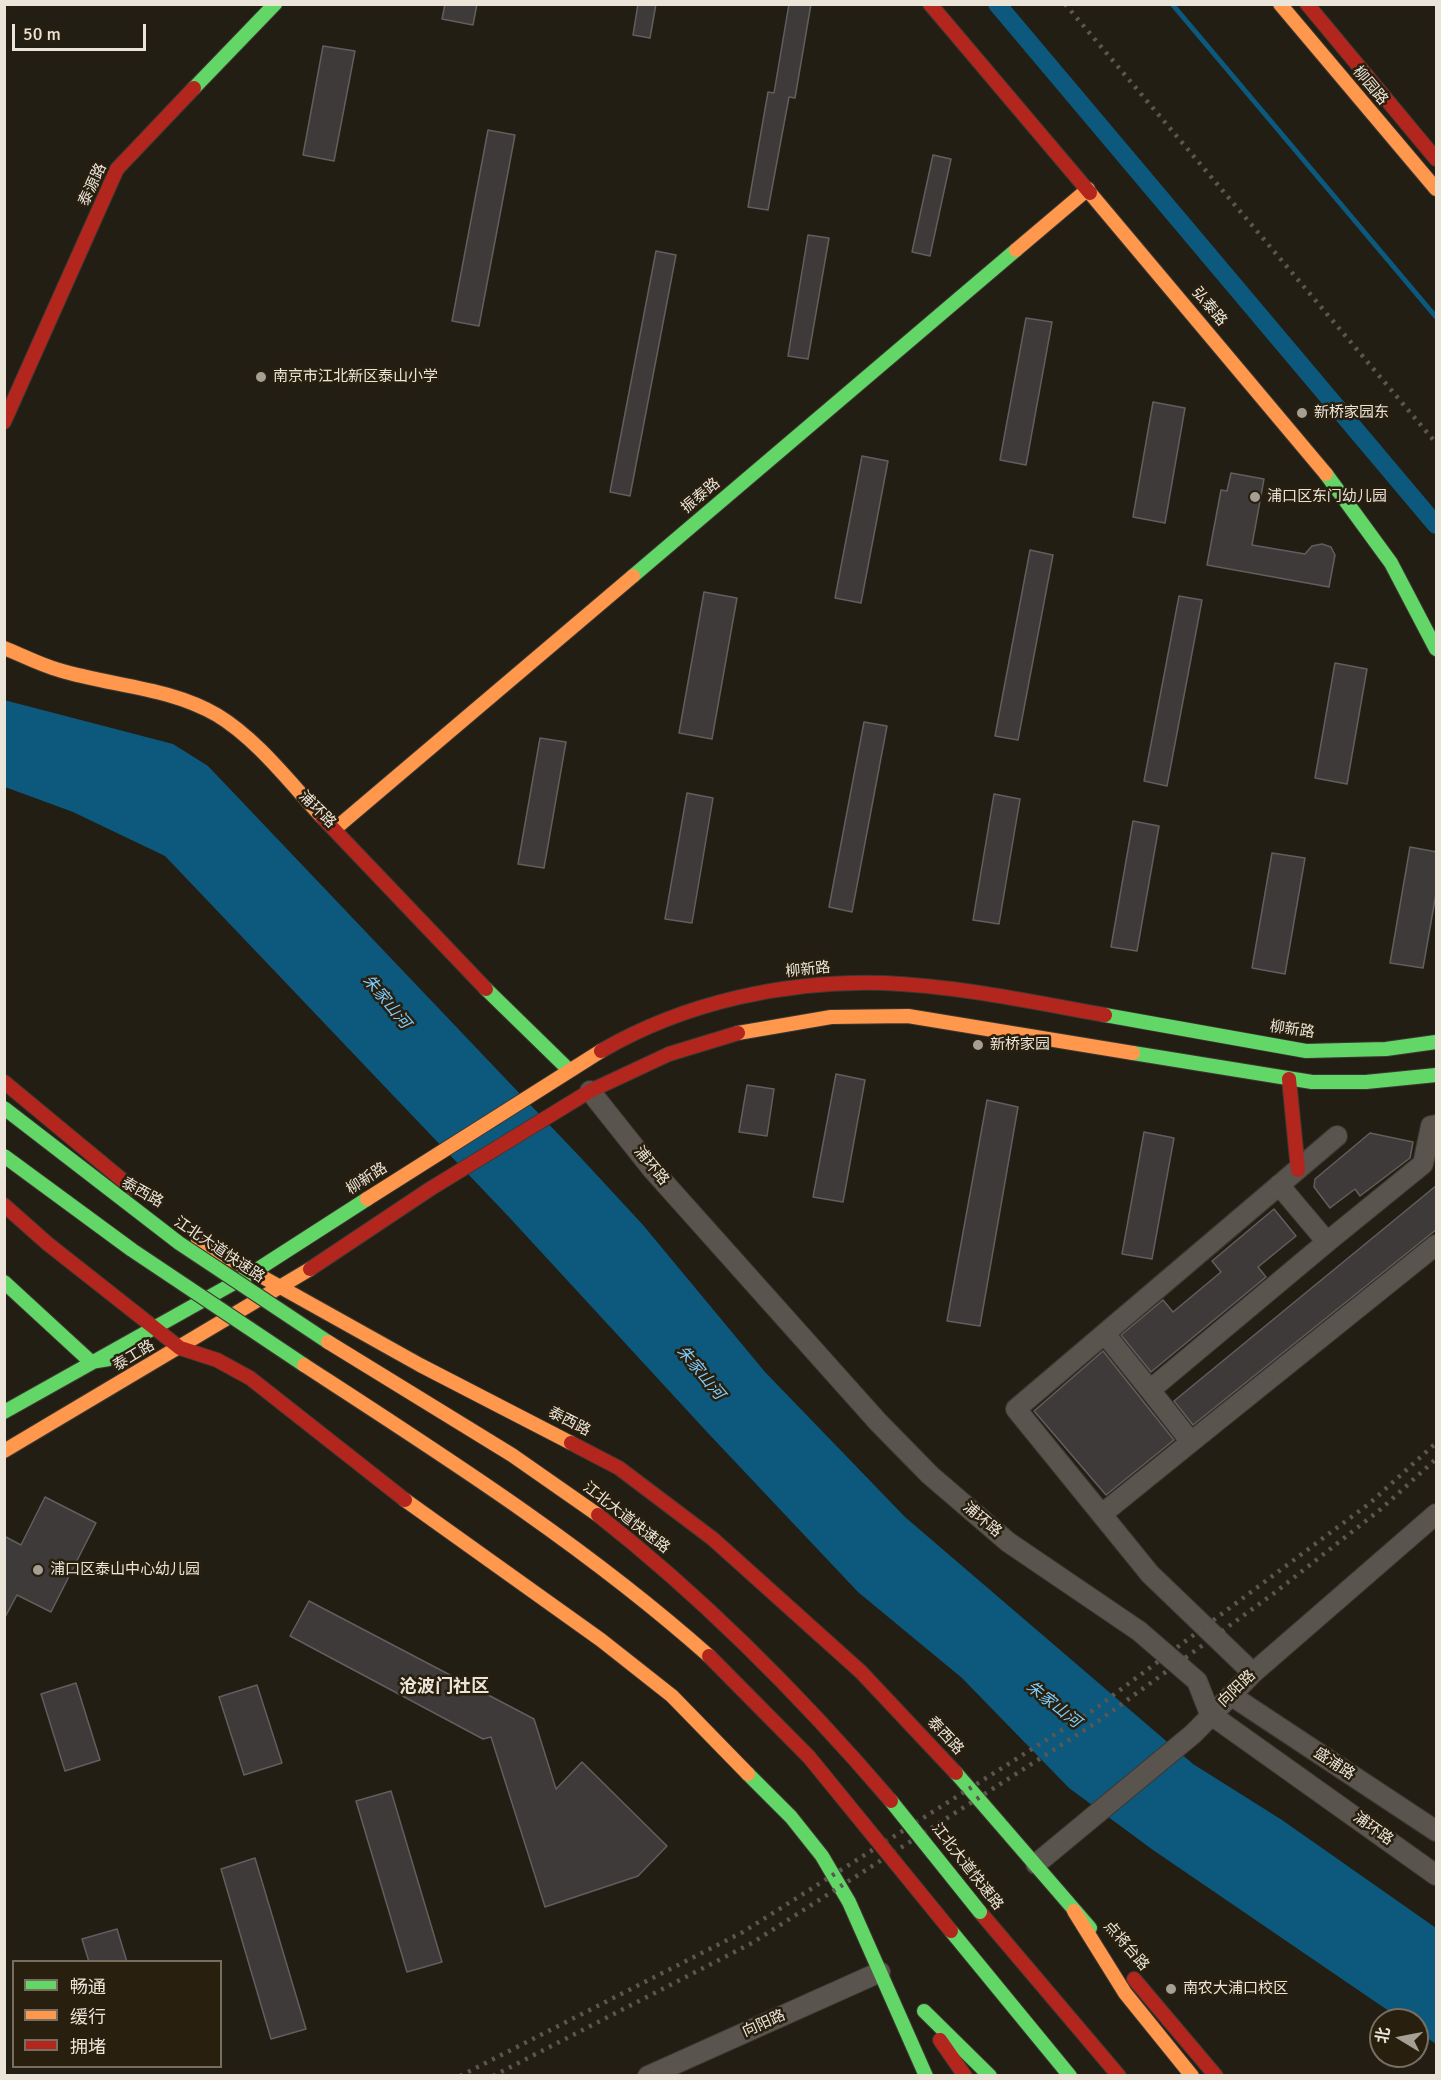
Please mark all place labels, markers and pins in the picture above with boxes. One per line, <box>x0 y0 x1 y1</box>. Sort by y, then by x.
place label: 南京市江北新区泰山小学 <box>273 368 438 386</box>
marker: 南京市江北新区泰山小学 <box>254 370 268 384</box>
place label: 新桥家园东 <box>1314 404 1389 422</box>
marker: 新桥家园东 <box>1295 406 1309 420</box>
place label: 浦口区东门幼儿园 <box>1267 488 1387 506</box>
marker: 浦口区东门幼儿园 <box>1248 490 1262 504</box>
place label: 新桥家园 <box>990 1036 1050 1054</box>
marker: 新桥家园 <box>971 1038 985 1052</box>
place label: 浦口区泰山中心幼儿园 <box>50 1561 200 1579</box>
marker: 浦口区泰山中心幼儿园 <box>31 1563 45 1577</box>
place label: 南农大浦口校区 <box>1183 1980 1288 1998</box>
marker: 南农大浦口校区 <box>1164 1982 1178 1996</box>

